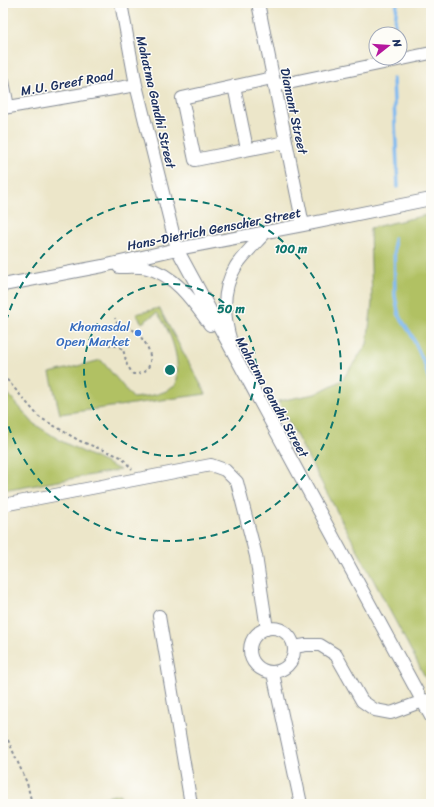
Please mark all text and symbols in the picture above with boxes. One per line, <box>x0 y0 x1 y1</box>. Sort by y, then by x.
north arrow <box>368 26 408 66</box>
street label: Mahatma Gandhi Street <box>130 33 183 171</box>
text: N <box>387 36 407 50</box>
street label: M.U. Greef Road <box>19 63 116 102</box>
street label: Diamant Street <box>274 66 315 157</box>
street label: Hans-Dietrich Genscher Street <box>125 201 303 257</box>
text: 100 m <box>275 238 308 260</box>
text: 50 m <box>217 298 245 320</box>
place label: Khomasdal Open Market <box>56 315 130 353</box>
marker: Khomasdal Open Market <box>133 328 143 338</box>
street label: Mahatma Gandhi Street <box>229 332 315 463</box>
centre of rings <box>163 363 177 377</box>

